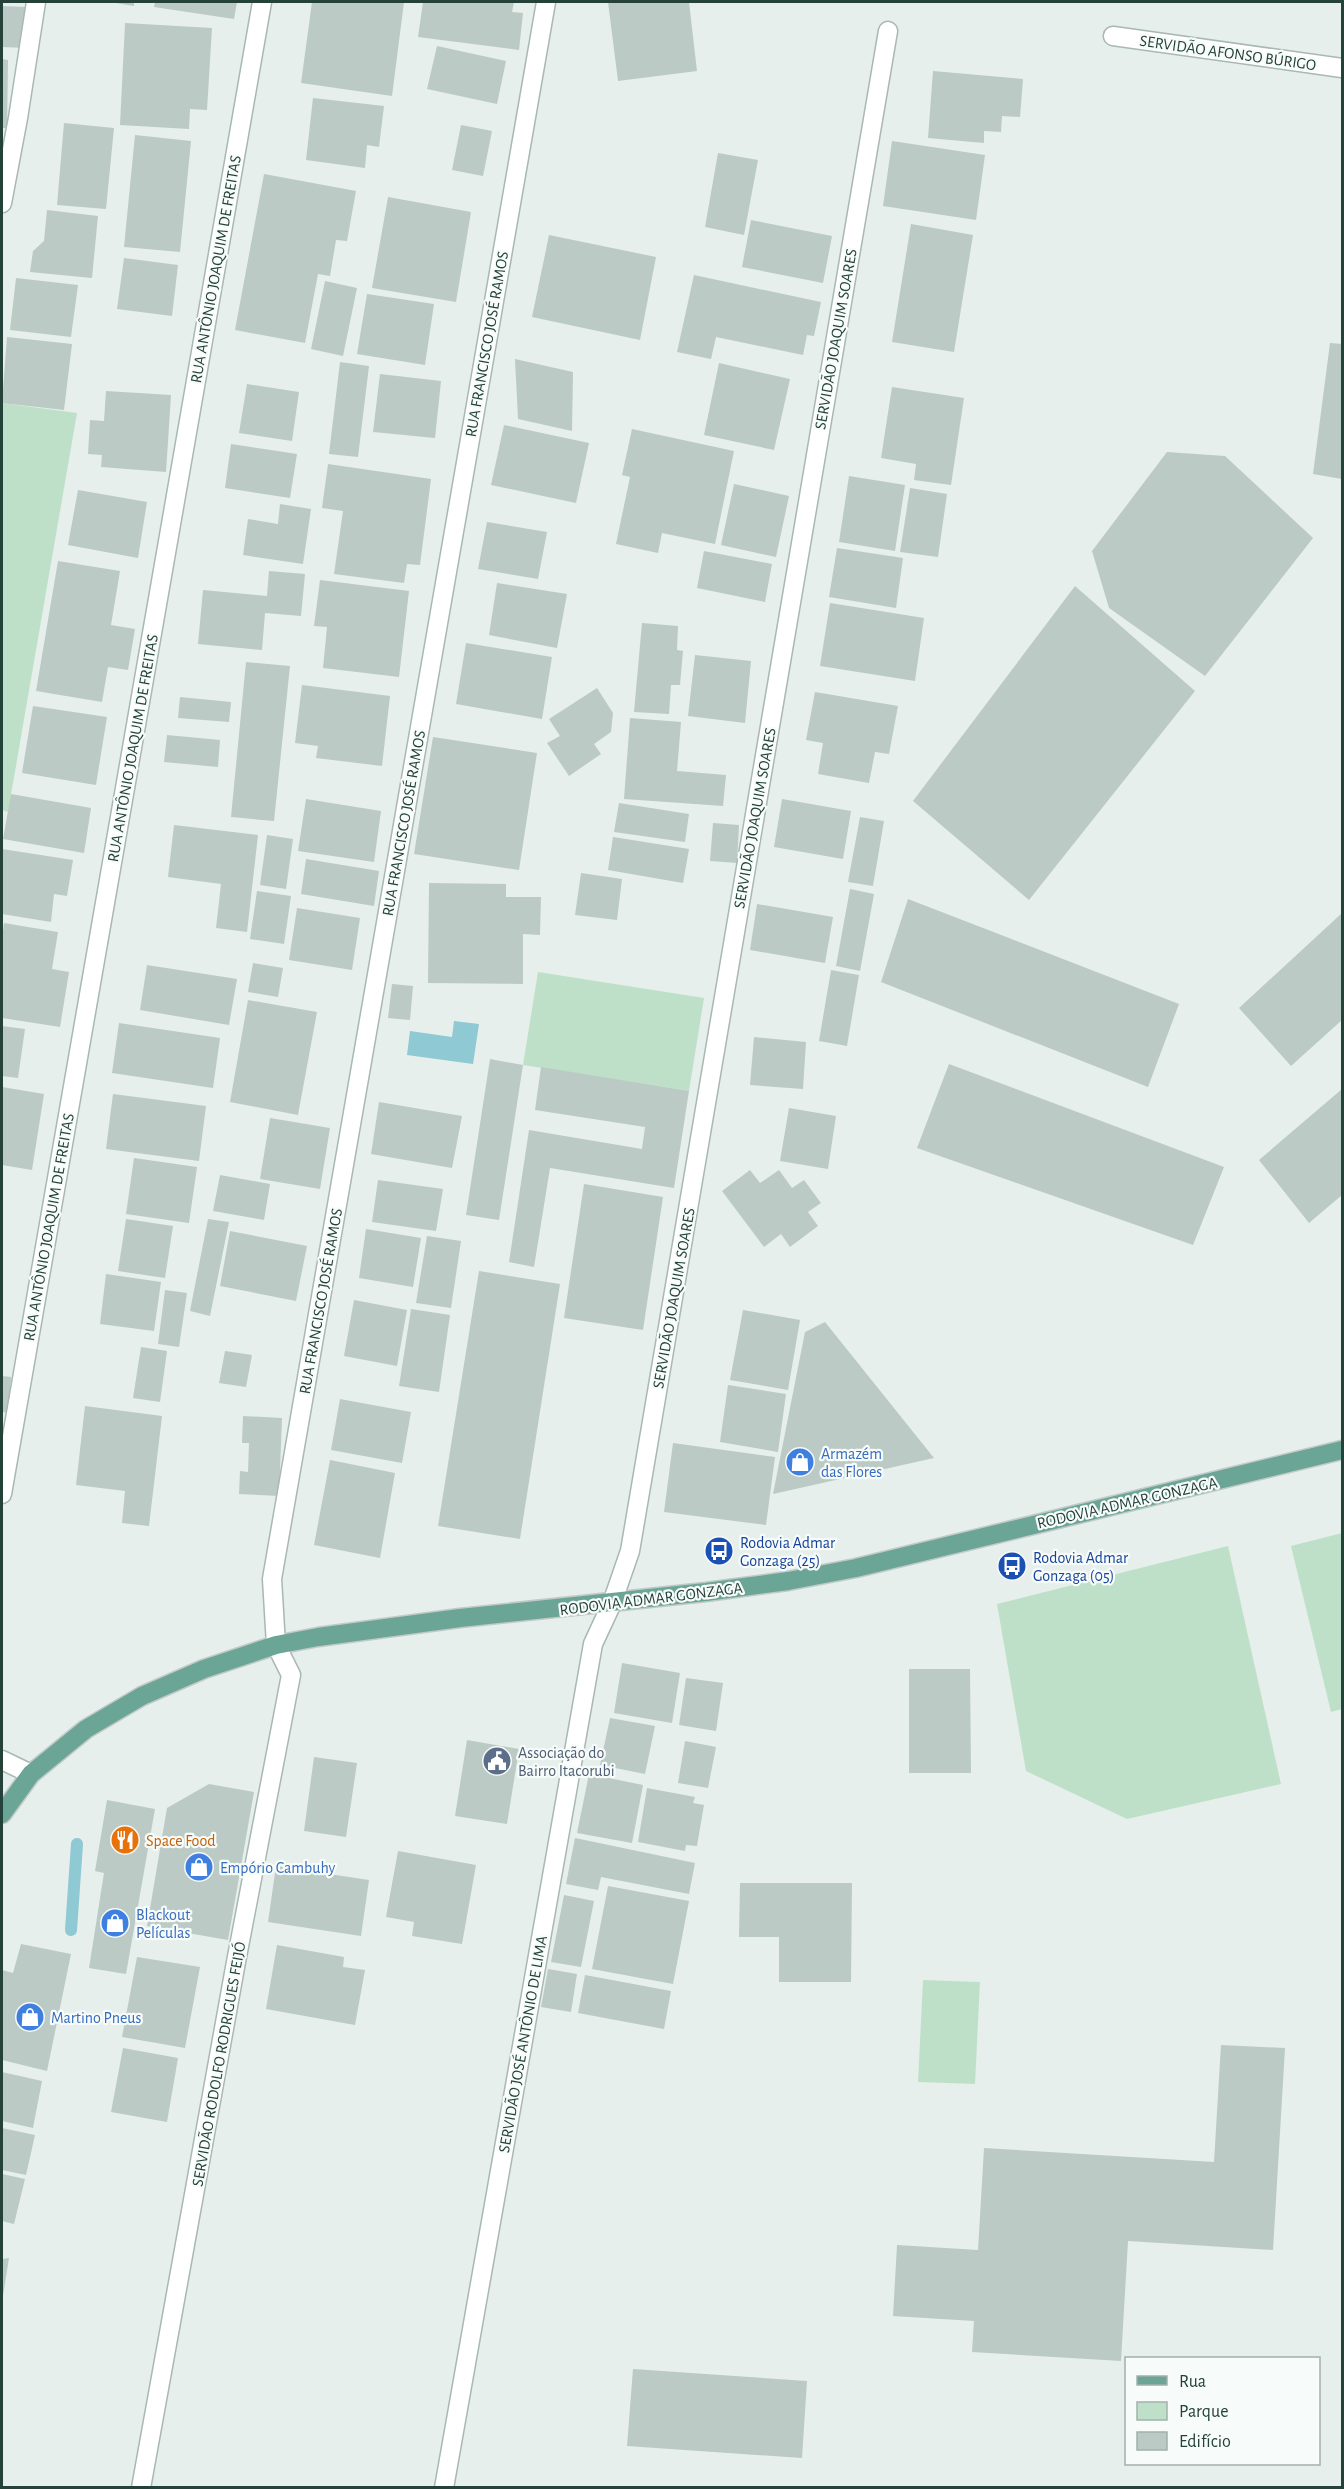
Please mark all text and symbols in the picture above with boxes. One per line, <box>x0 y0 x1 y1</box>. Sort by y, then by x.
street label: SERVIDÃO AFONSO BÚRIGO <box>1139 31 1317 73</box>
street label: RUA ANTÔNIO JOAQUIM DE FREITAS <box>186 154 245 384</box>
street label: SERVIDÃO JOAQUIM SOARES <box>810 247 861 431</box>
street label: RUA FRANCISCO JOSÉ RAMOS <box>461 250 511 438</box>
street label: RUA ANTÔNIO JOAQUIM DE FREITAS <box>103 633 162 863</box>
street label: SERVIDÃO JOAQUIM SOARES <box>729 726 780 910</box>
street label: RUA FRANCISCO JOSÉ RAMOS <box>378 729 428 917</box>
street label: RUA ANTÔNIO JOAQUIM DE FREITAS <box>19 1112 78 1342</box>
street label: SERVIDÃO JOAQUIM SOARES <box>648 1206 699 1390</box>
street label: RUA FRANCISCO JOSÉ RAMOS <box>295 1207 345 1395</box>
shop icon: Armazém das Flores <box>784 1446 816 1478</box>
place label: Armazém das Flores <box>821 1446 882 1480</box>
street label: RODOVIA ADMAR GONZAGA <box>1036 1474 1219 1532</box>
bus stop icon: Rodovia Admar Gonzaga (25) <box>703 1535 735 1567</box>
place label: Rodovia Admar Gonzaga (25) <box>740 1535 836 1569</box>
bus stop icon: Rodovia Admar Gonzaga (05) <box>996 1550 1028 1582</box>
place label: Rodovia Admar Gonzaga (05) <box>1033 1550 1129 1584</box>
street label: RODOVIA ADMAR GONZAGA <box>559 1580 744 1618</box>
public building icon: Associação do Bairro Itacorubi <box>481 1745 513 1777</box>
place label: Associação do Bairro Itacorubi <box>518 1745 615 1779</box>
restaurant icon: Space Food <box>109 1824 141 1856</box>
place label: Space Food <box>146 1833 216 1849</box>
shop icon: Empório Cambuhy <box>183 1851 215 1883</box>
place label: Empório Cambuhy <box>220 1860 335 1877</box>
shop icon: Blackout Películas <box>99 1907 131 1939</box>
place label: Blackout Películas <box>136 1907 191 1941</box>
street label: SERVIDÃO JOSÉ ANTÔNIO DE LIMA <box>494 1934 550 2154</box>
street label: SERVIDÃO RODOLFO RODRIGUES FEIJÓ <box>188 1940 248 2188</box>
shop icon: Martino Pneus <box>14 2001 46 2033</box>
place label: Martino Pneus <box>51 2010 141 2026</box>
legend <box>1125 2357 1320 2465</box>
text: Rua <box>1179 2373 1206 2391</box>
text: Parque <box>1179 2403 1228 2421</box>
text: Edifício <box>1179 2433 1231 2451</box>

